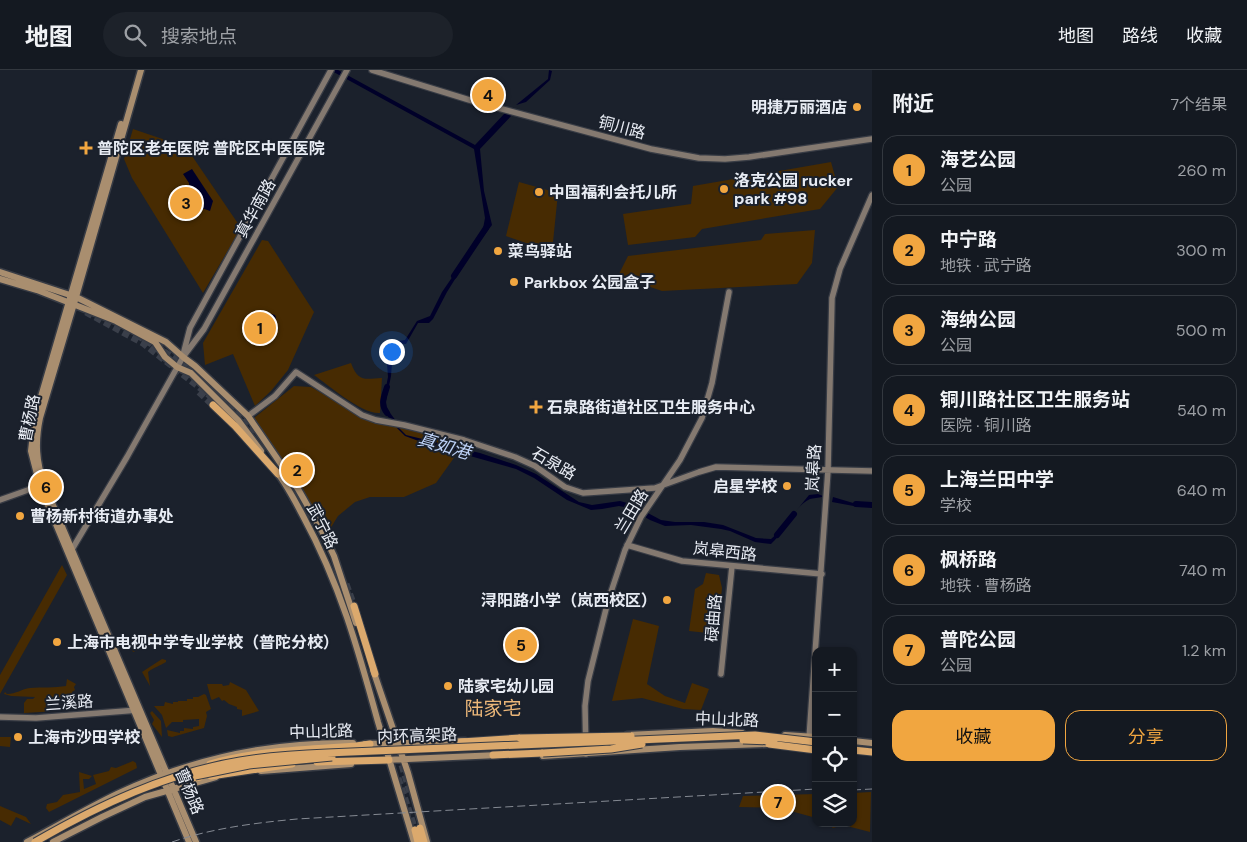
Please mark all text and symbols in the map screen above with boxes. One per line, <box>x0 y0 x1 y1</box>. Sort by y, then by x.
search box <box>103 12 453 57</box>
text: 地图 <box>25 21 73 52</box>
icon: search <box>121 21 149 49</box>
text: 搜索地点 <box>161 24 237 49</box>
text: 地图 <box>1058 24 1094 48</box>
text: 路线 <box>1122 24 1158 48</box>
text: 收藏 <box>1186 24 1222 48</box>
pin: 4 <box>472 76 504 114</box>
text: 附近 <box>892 90 934 118</box>
text: 7个结果 <box>1170 94 1227 115</box>
place label: 明捷万丽酒店 <box>751 97 847 118</box>
marker: 明捷万丽酒店 <box>851 101 863 113</box>
street label: 铜川路 <box>596 111 648 144</box>
place label: 普陀区老年医院 普陀区中医医院 <box>97 138 325 159</box>
marker: 普陀区老年医院 普陀区中医医院 <box>79 141 93 155</box>
text: 海艺公园 <box>940 147 1016 172</box>
text: 1 <box>906 160 912 181</box>
text: 260 m <box>1177 160 1226 181</box>
place label: 洛克公园 rucker park #98 <box>734 170 853 209</box>
street label: 真华南路 <box>231 175 280 241</box>
text: 公园 <box>940 175 972 196</box>
place label: 中国福利会托儿所 <box>549 182 677 203</box>
marker: 洛克公园 rucker park #98 <box>718 183 730 195</box>
pin: 3 <box>170 184 202 222</box>
marker: 中国福利会托儿所 <box>533 186 545 198</box>
text: 中宁路 <box>940 227 997 252</box>
text: 2 <box>904 240 914 261</box>
text: 300 m <box>1176 240 1226 261</box>
place label: 菜鸟驿站 <box>508 241 572 262</box>
marker: 菜鸟驿站 <box>492 245 504 257</box>
text: 地铁 · 武宁路 <box>940 255 1032 276</box>
place label: Parkbox 公园盒子 <box>524 272 655 293</box>
marker: Parkbox 公园盒子 <box>508 276 520 288</box>
text: 海纳公园 <box>940 307 1016 332</box>
pin: 1 <box>244 309 276 347</box>
text: 3 <box>904 320 914 341</box>
text: 500 m <box>1176 320 1226 341</box>
text: 公园 <box>940 335 972 356</box>
your location <box>379 339 405 365</box>
text: 铜川路社区卫生服务站 <box>940 387 1130 412</box>
street label: 曹杨路 <box>15 393 44 444</box>
place label: 石泉路街道社区卫生服务中心 <box>547 397 755 418</box>
marker: 石泉路街道社区卫生服务中心 <box>529 400 543 414</box>
text: 4 <box>904 400 914 421</box>
text: 540 m <box>1177 400 1226 421</box>
text: 医院 · 铜川路 <box>940 415 1032 436</box>
water label: 真如港 <box>415 427 476 466</box>
street label: 石泉路 <box>528 442 580 485</box>
street label: 岚皋路 <box>802 444 825 493</box>
pin: 2 <box>281 451 313 489</box>
text: 上海兰田中学 <box>940 467 1054 492</box>
pin: 6 <box>30 468 62 506</box>
place label: 启星学校 <box>713 476 778 497</box>
marker: 启星学校 <box>781 480 793 492</box>
text: 5 <box>904 480 914 501</box>
text: 640 m <box>1177 480 1226 501</box>
street label: 兰田路 <box>610 485 653 537</box>
text: 学校 <box>940 495 972 516</box>
street label: 武宁路 <box>302 500 343 552</box>
place label: 曹杨新村街道办事处 <box>30 506 174 527</box>
marker: 曹杨新村街道办事处 <box>14 510 26 522</box>
street label: 岚皋西路 <box>692 538 758 565</box>
text: 枫桥路 <box>940 547 997 572</box>
text: 6 <box>904 560 914 581</box>
text: 740 m <box>1179 560 1226 581</box>
text: 地铁 · 曹杨路 <box>940 575 1032 596</box>
place label: 浔阳路小学（岚西校区） <box>481 590 657 611</box>
street label: 碌曲路 <box>701 593 726 643</box>
marker: 浔阳路小学（岚西校区） <box>661 594 673 606</box>
pin: 5 <box>505 626 537 664</box>
text: 普陀公园 <box>940 627 1016 652</box>
place label: 上海市电视中学专业学校（普陀分校） <box>67 632 339 653</box>
marker: 上海市电视中学专业学校（普陀分校） <box>51 636 63 648</box>
text: 7 <box>905 640 913 661</box>
text: 1.2 km <box>1182 640 1226 661</box>
map controls <box>812 647 857 827</box>
button: + <box>812 647 857 692</box>
text: 公园 <box>940 655 972 676</box>
place label: 陆家宅幼儿园 <box>458 676 554 697</box>
marker: 陆家宅幼儿园 <box>442 680 454 692</box>
street label: 兰溪路 <box>44 690 94 715</box>
button: − <box>812 692 857 737</box>
district label: 陆家宅 <box>464 696 522 721</box>
street label: 中山北路 <box>695 708 759 731</box>
button: 收藏 <box>892 710 1055 761</box>
button: 分享 <box>1065 710 1227 761</box>
street label: 中山北路 <box>289 720 353 743</box>
street label: 内环高架路 <box>377 724 457 747</box>
place label: 上海市沙田学校 <box>28 727 141 748</box>
marker: 上海市沙田学校 <box>12 731 24 743</box>
button: locate <box>812 737 857 782</box>
street label: 曹杨路 <box>170 765 209 817</box>
button: layers <box>812 782 857 827</box>
pin: 7 <box>762 783 794 821</box>

